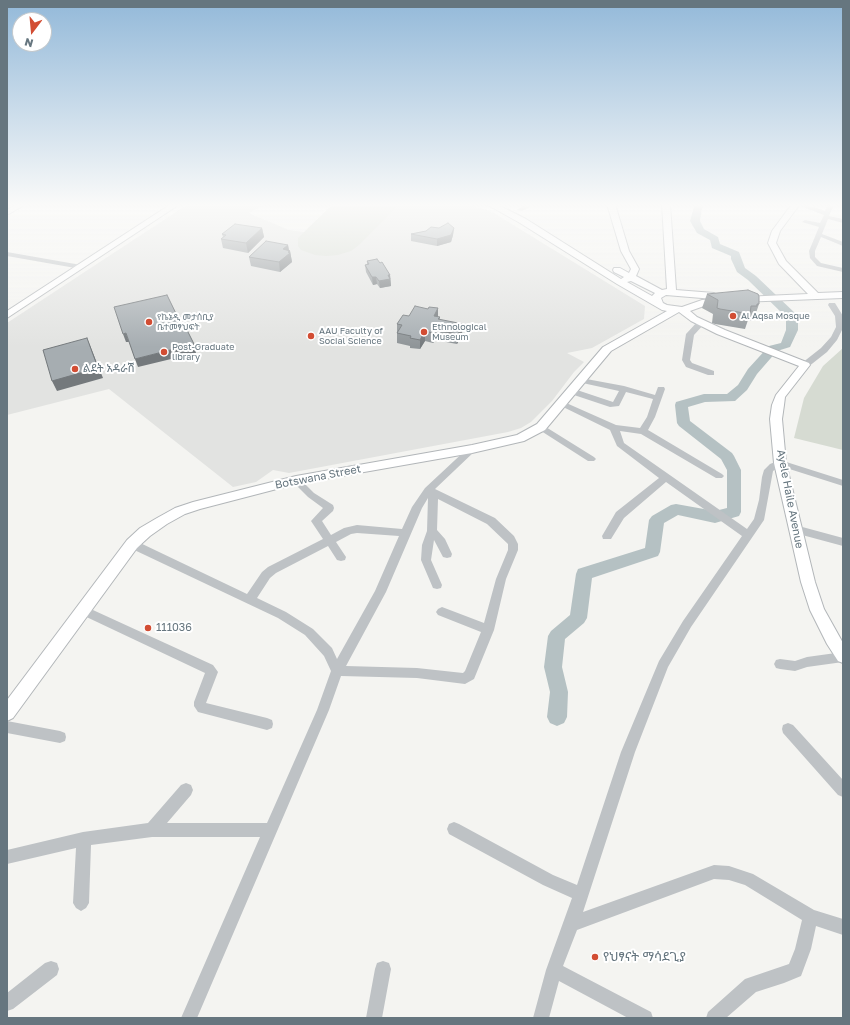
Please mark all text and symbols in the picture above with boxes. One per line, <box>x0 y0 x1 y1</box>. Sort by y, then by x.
north arrow <box>12 12 52 52</box>
text: N <box>23 36 35 50</box>
marker: Al Aqsa Mosque <box>728 311 738 321</box>
place label: Al Aqsa Mosque <box>741 311 810 321</box>
place label: የኬኔዲ መታሰቢያ ቤተመፃህፍት <box>157 312 214 333</box>
marker: የኬኔዲ መታሰቢያ ቤተመፃህፍት <box>144 317 154 327</box>
place label: Ethnological Museum <box>432 322 487 343</box>
place label: AAU Faculty of Social Science <box>319 326 383 347</box>
marker: Ethnological Museum <box>419 327 429 337</box>
marker: AAU Faculty of Social Science <box>306 331 316 341</box>
place label: Post-Graduate library <box>172 342 234 363</box>
marker: Post-Graduate library <box>159 347 169 357</box>
place label: ልደት አዳራሽ <box>83 362 135 376</box>
marker: ልደት አዳራሽ <box>70 364 80 374</box>
street label: Ayele Haile Avenue <box>774 448 806 550</box>
street label: Botswana Street <box>274 462 362 492</box>
place label: 111036 <box>156 621 192 635</box>
marker: 111036 <box>143 623 153 633</box>
place label: የህፃናት ማሳደጊያ <box>603 949 686 965</box>
marker: የህፃናት ማሳደጊያ <box>590 952 600 962</box>

